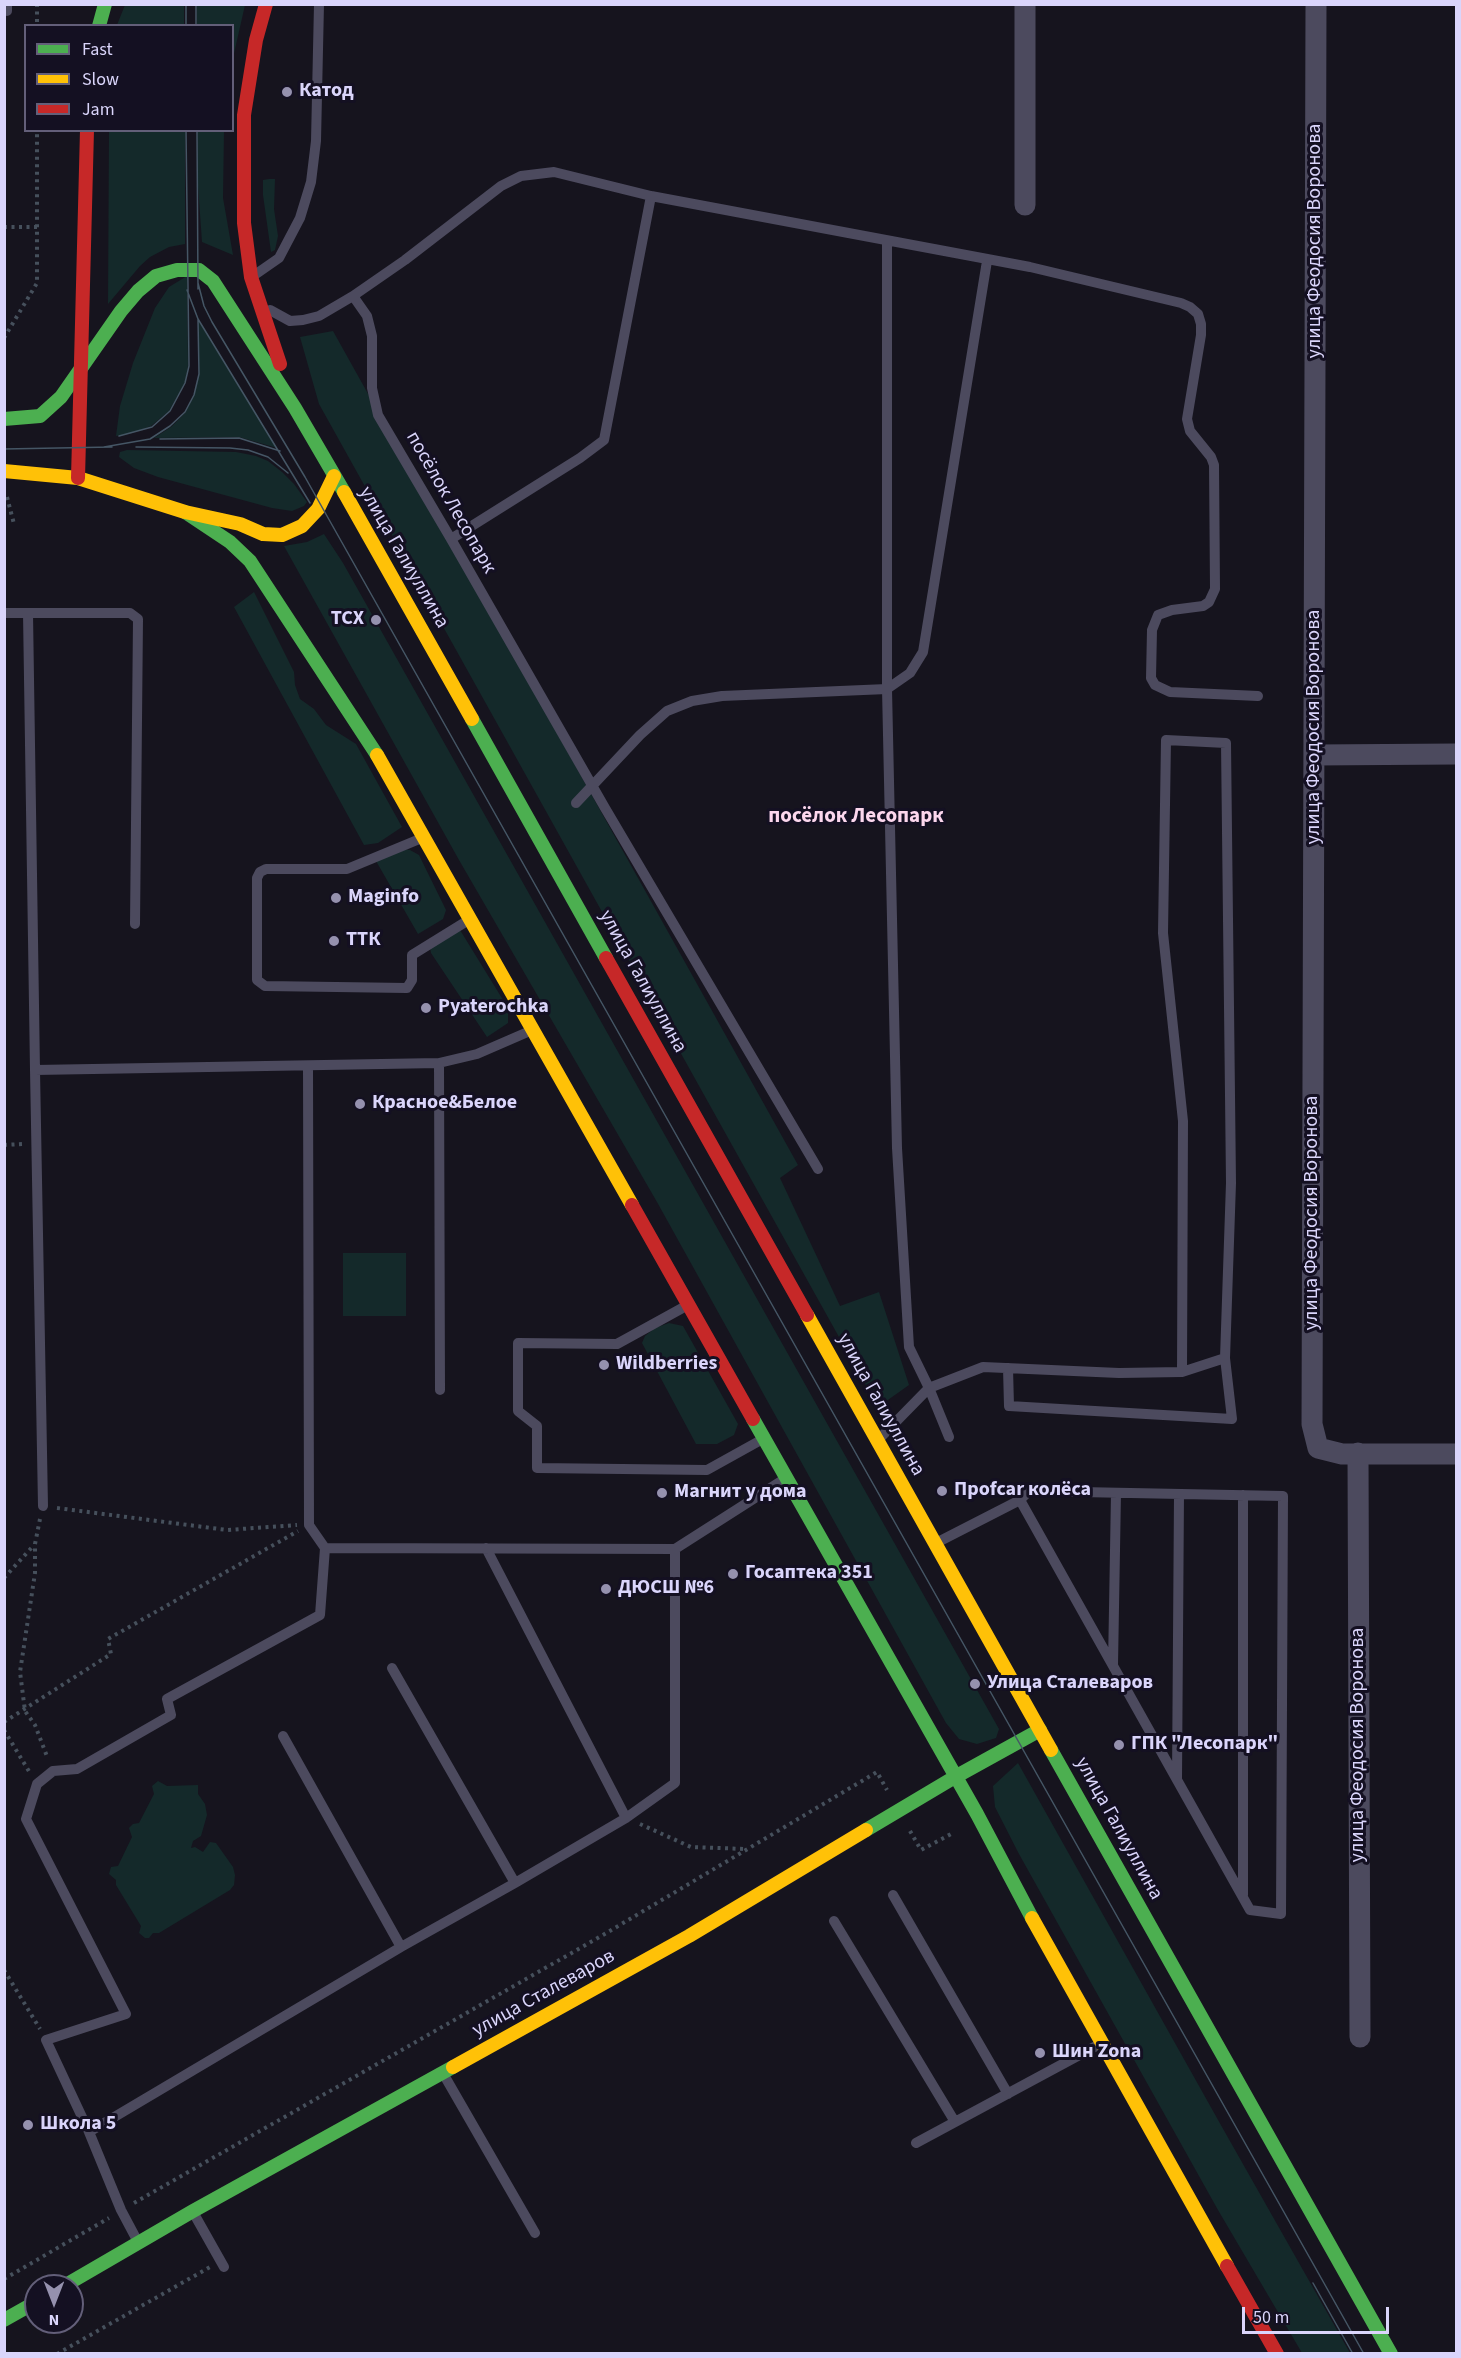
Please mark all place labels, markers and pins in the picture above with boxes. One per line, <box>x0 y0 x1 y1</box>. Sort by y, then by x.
place label: Катод <box>299 80 354 104</box>
marker: Катод <box>280 85 294 99</box>
place label: ТСХ <box>331 608 364 632</box>
marker: ТСХ <box>369 613 383 627</box>
place label: Maginfo <box>348 886 419 910</box>
marker: Maginfo <box>329 891 343 905</box>
place label: ТТК <box>346 929 381 953</box>
marker: ТТК <box>327 934 341 948</box>
place label: Pyaterochka <box>438 996 549 1020</box>
marker: Pyaterochka <box>419 1001 433 1015</box>
place label: Красное&Белое <box>372 1092 517 1116</box>
marker: Красное&Белое <box>353 1097 367 1111</box>
place label: Wildberries <box>616 1353 717 1377</box>
marker: Wildberries <box>597 1358 611 1372</box>
place label: Проfcar колёса <box>954 1479 1091 1503</box>
place label: Магнит у дома <box>674 1481 806 1505</box>
marker: Проfcar колёса <box>935 1484 949 1498</box>
marker: Магнит у дома <box>655 1486 669 1500</box>
place label: Госаптека 351 <box>745 1562 873 1586</box>
marker: Госаптека 351 <box>726 1567 740 1581</box>
place label: ДЮСШ №6 <box>618 1577 714 1601</box>
marker: ДЮСШ №6 <box>599 1582 613 1596</box>
place label: Улица Сталеваров <box>987 1672 1153 1696</box>
marker: Улица Сталеваров <box>968 1677 982 1691</box>
place label: ГПК "Лесопарк" <box>1131 1733 1278 1757</box>
marker: ГПК "Лесопарк" <box>1112 1738 1126 1752</box>
place label: Шин Zona <box>1052 2041 1141 2065</box>
marker: Шин Zona <box>1033 2046 1047 2060</box>
place label: Школа 5 <box>40 2113 116 2137</box>
marker: Школа 5 <box>21 2118 35 2132</box>

